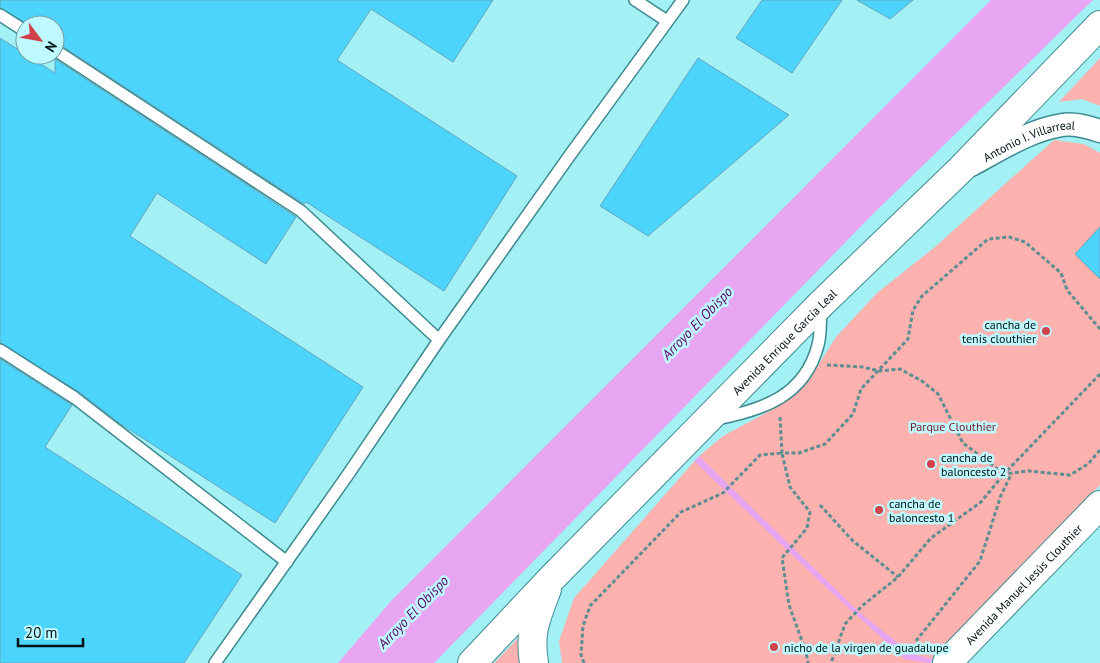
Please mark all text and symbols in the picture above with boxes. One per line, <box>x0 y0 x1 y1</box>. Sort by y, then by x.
north arrow <box>15 15 65 65</box>
text: N <box>41 38 61 56</box>
street label: Antonio I. Villarreal <box>980 117 1076 164</box>
water label: Arroyo El Obispo <box>657 283 736 364</box>
street label: Avenida Enrique García Leal <box>729 285 840 398</box>
place label: cancha de tenis clouthier <box>962 317 1036 346</box>
marker: cancha de tenis clouthier <box>1040 325 1052 337</box>
park label: Parque Clouthier <box>910 419 996 434</box>
place label: cancha de baloncesto 2 <box>941 450 1006 479</box>
marker: cancha de baloncesto 2 <box>925 458 937 470</box>
place label: cancha de baloncesto 1 <box>889 496 954 525</box>
marker: cancha de baloncesto 1 <box>873 504 885 516</box>
street label: Avenida Manuel Jesús Clouthier <box>962 521 1085 647</box>
water label: Arroyo El Obispo <box>373 572 452 653</box>
scale bar <box>18 616 82 648</box>
text: 20 m <box>25 623 58 642</box>
place label: nicho de la virgen de guadalupe <box>784 640 949 655</box>
marker: nicho de la virgen de guadalupe <box>768 641 780 653</box>

